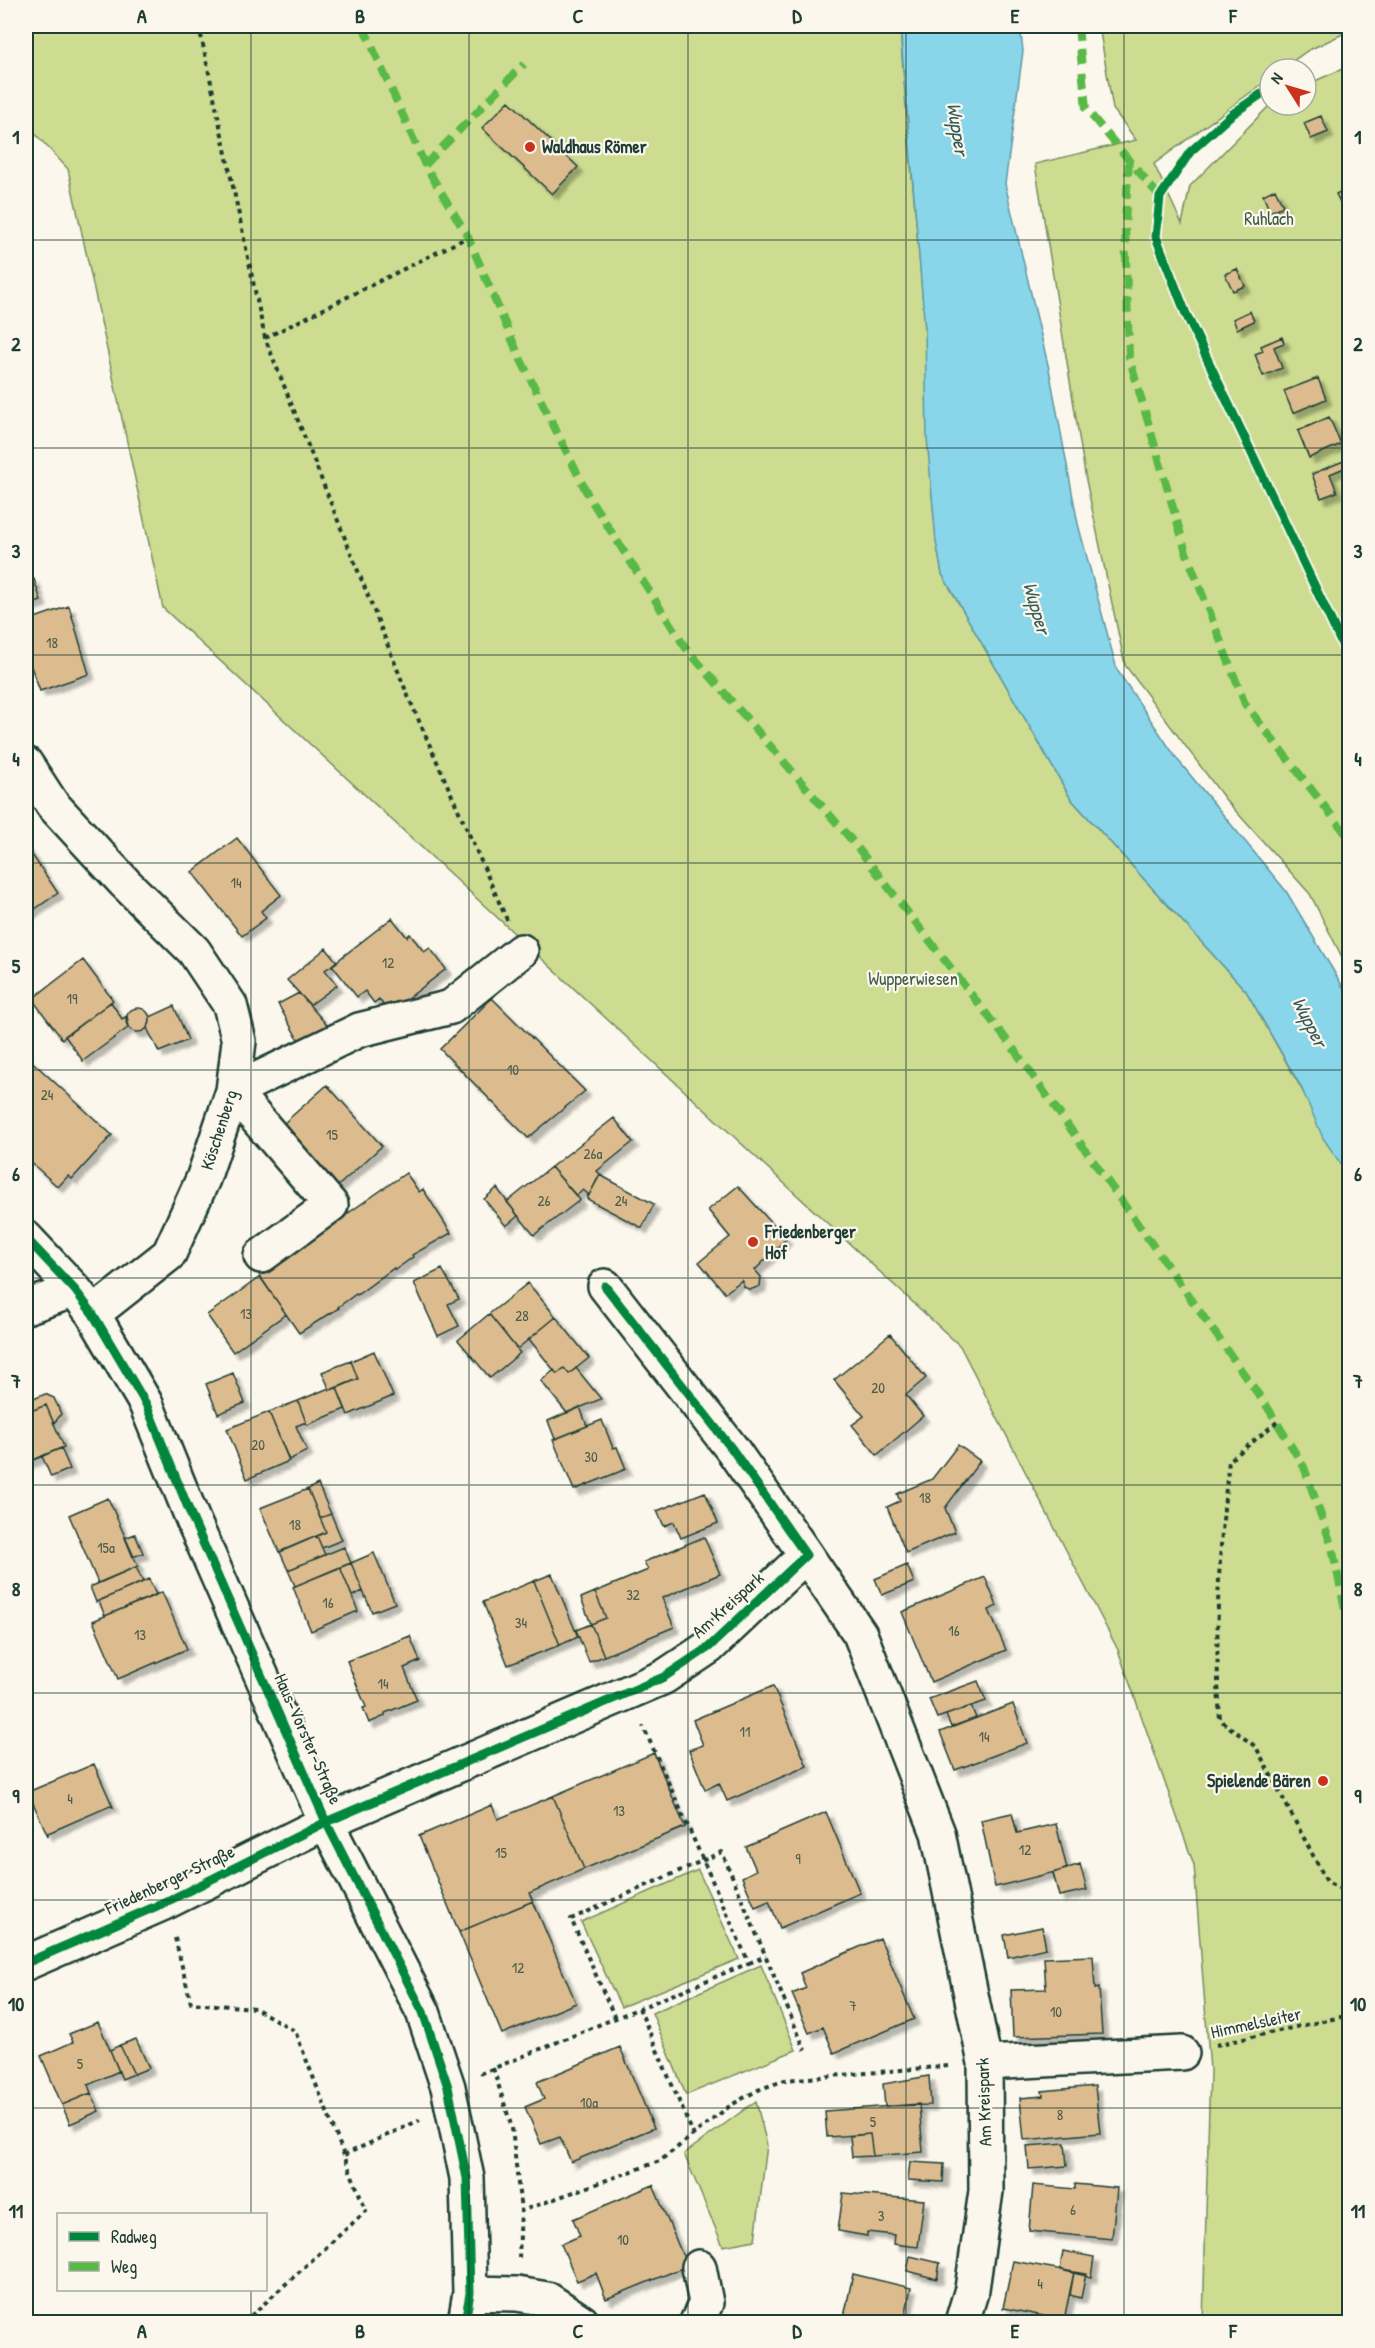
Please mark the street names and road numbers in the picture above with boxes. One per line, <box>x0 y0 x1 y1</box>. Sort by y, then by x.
street label: Köschenberg <box>194 1087 243 1173</box>
street label: Am Kreispark <box>686 1565 769 1644</box>
street label: Haus-Vorster-Straße <box>268 1669 349 1808</box>
street label: Friedenberger Straße <box>100 1839 239 1921</box>
street label: Himmelsleiter <box>1208 2001 1304 2044</box>
street label: Am Kreispark <box>969 2057 998 2147</box>

